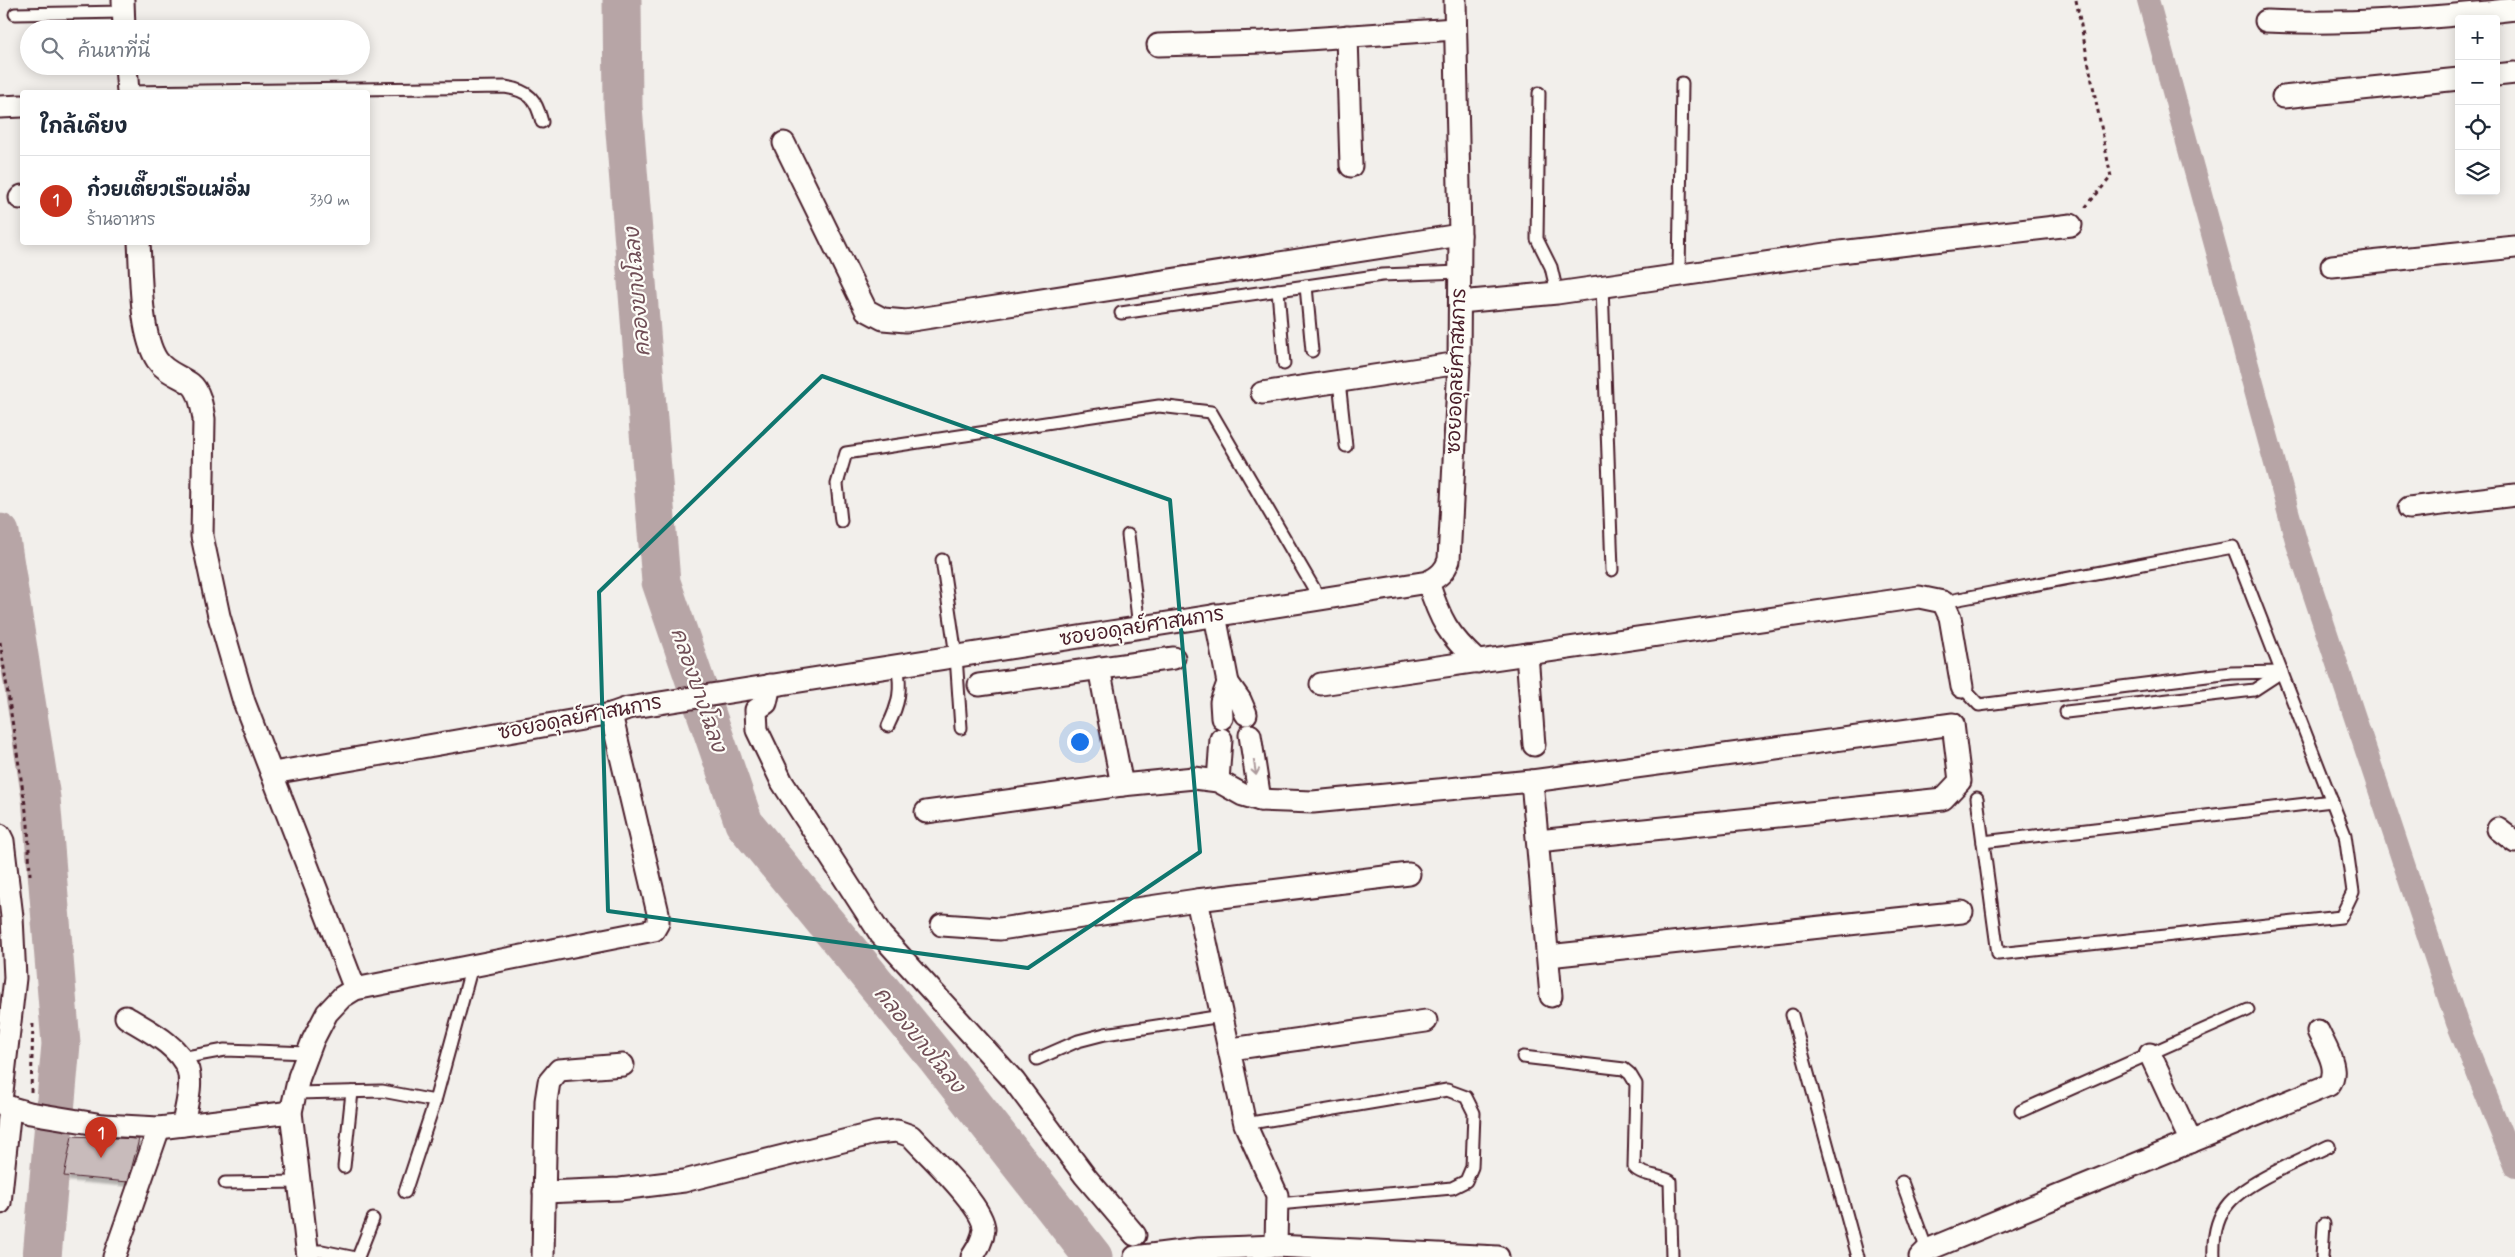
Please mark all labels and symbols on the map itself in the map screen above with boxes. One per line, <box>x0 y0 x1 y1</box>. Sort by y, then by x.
water label: คลองบางโฉลง <box>617 224 658 358</box>
street label: ซอยอดุลย์ศาสนการ <box>1440 287 1474 455</box>
street label: ซอยอดุลย์ศาสนการ <box>1058 600 1226 654</box>
water label: คลองบางโฉลง <box>664 624 734 758</box>
street label: ซอยอดุลย์ศาสนการ <box>496 688 664 748</box>
your location <box>1067 729 1093 755</box>
one-way arrow <box>1250 759 1260 775</box>
water label: คลองบางโฉลง <box>867 980 973 1101</box>
pin: 1 <box>85 1117 117 1158</box>

